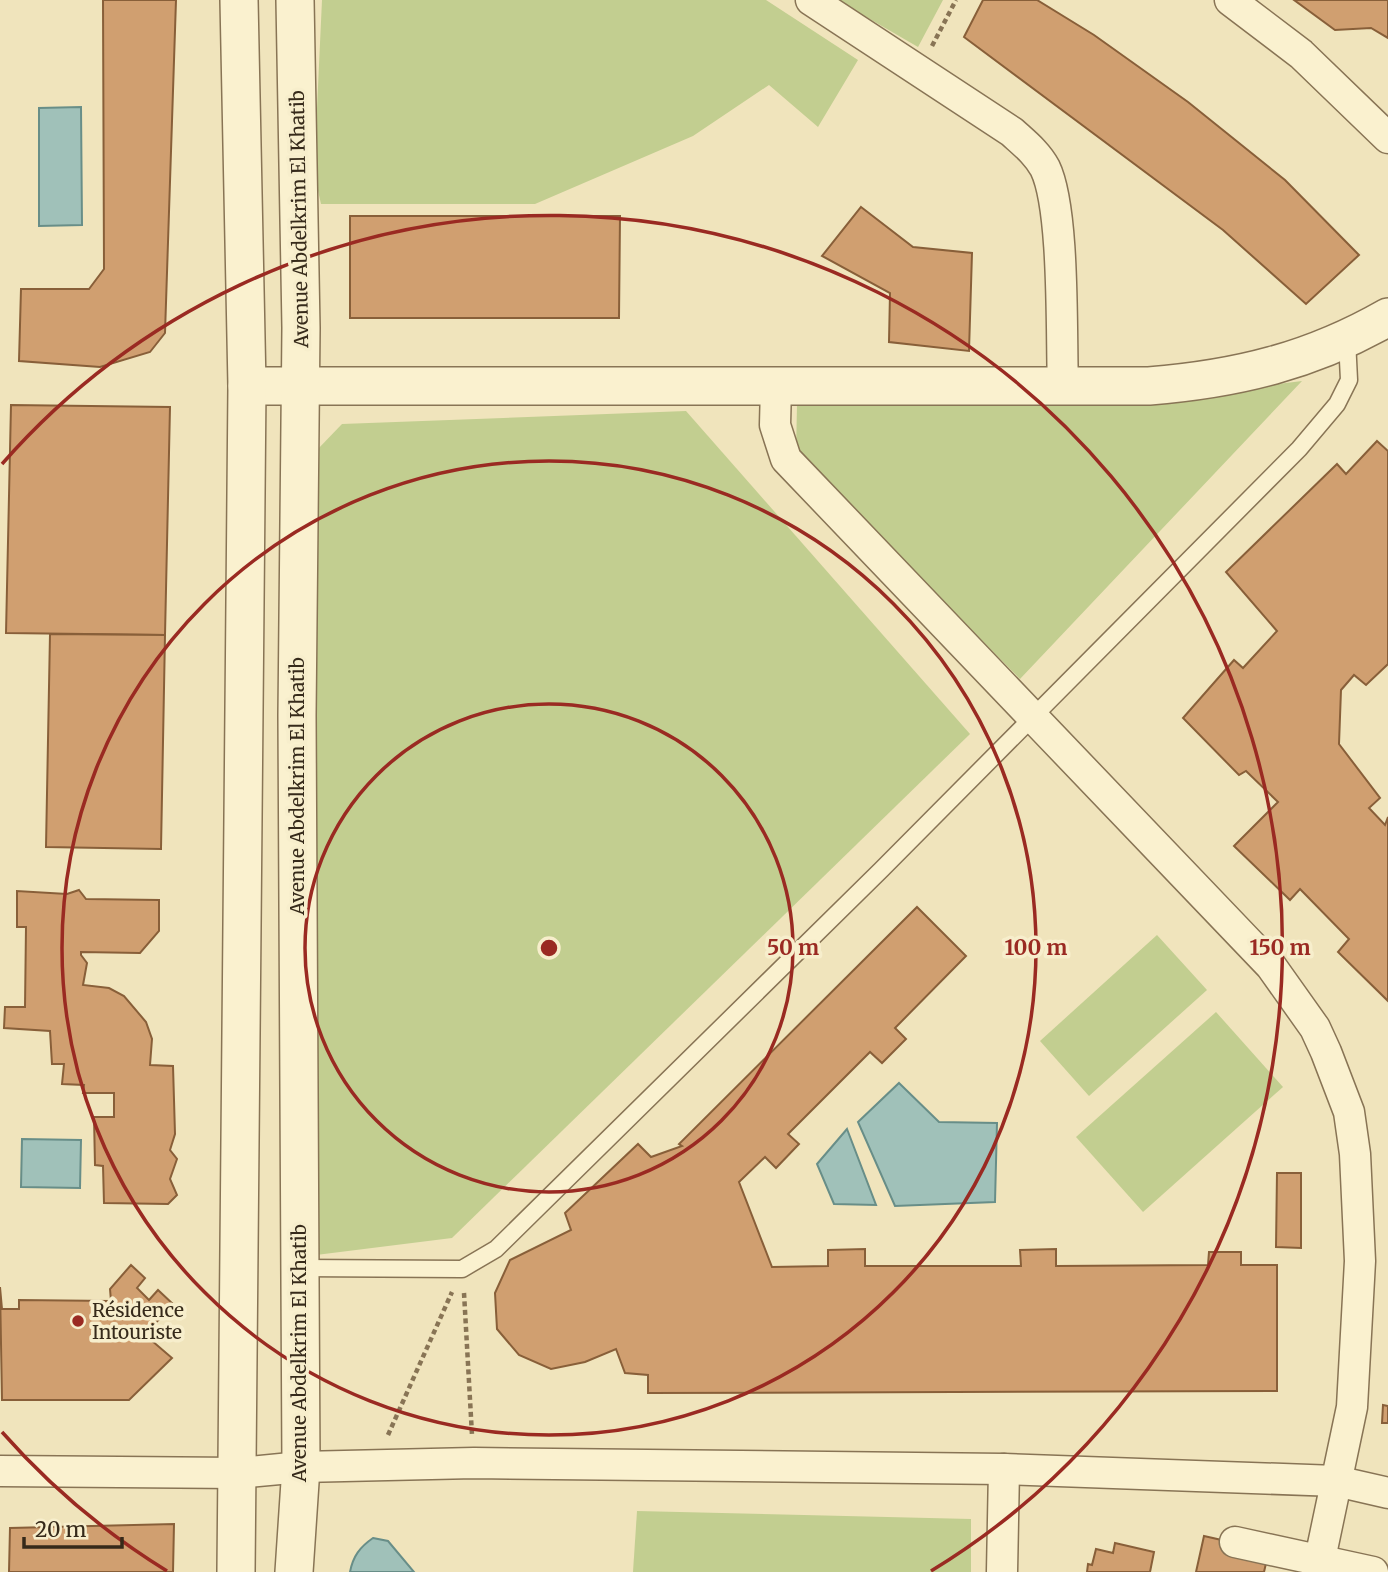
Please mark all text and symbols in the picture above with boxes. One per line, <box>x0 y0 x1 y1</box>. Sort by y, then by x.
street label: Avenue Abdelkrim El Khatib <box>285 90 313 349</box>
street label: Avenue Abdelkrim El Khatib <box>285 657 309 916</box>
text: 50 m <box>767 934 819 961</box>
text: 100 m <box>1005 934 1067 961</box>
text: 150 m <box>1249 934 1311 961</box>
centre of rings <box>537 936 561 960</box>
street label: Avenue Abdelkrim El Khatib <box>287 1224 311 1483</box>
place label: Résidence Intouriste <box>92 1298 184 1344</box>
marker: Résidence Intouriste <box>70 1313 86 1329</box>
scale bar <box>24 1506 122 1550</box>
text: 20 m <box>35 1516 87 1543</box>

